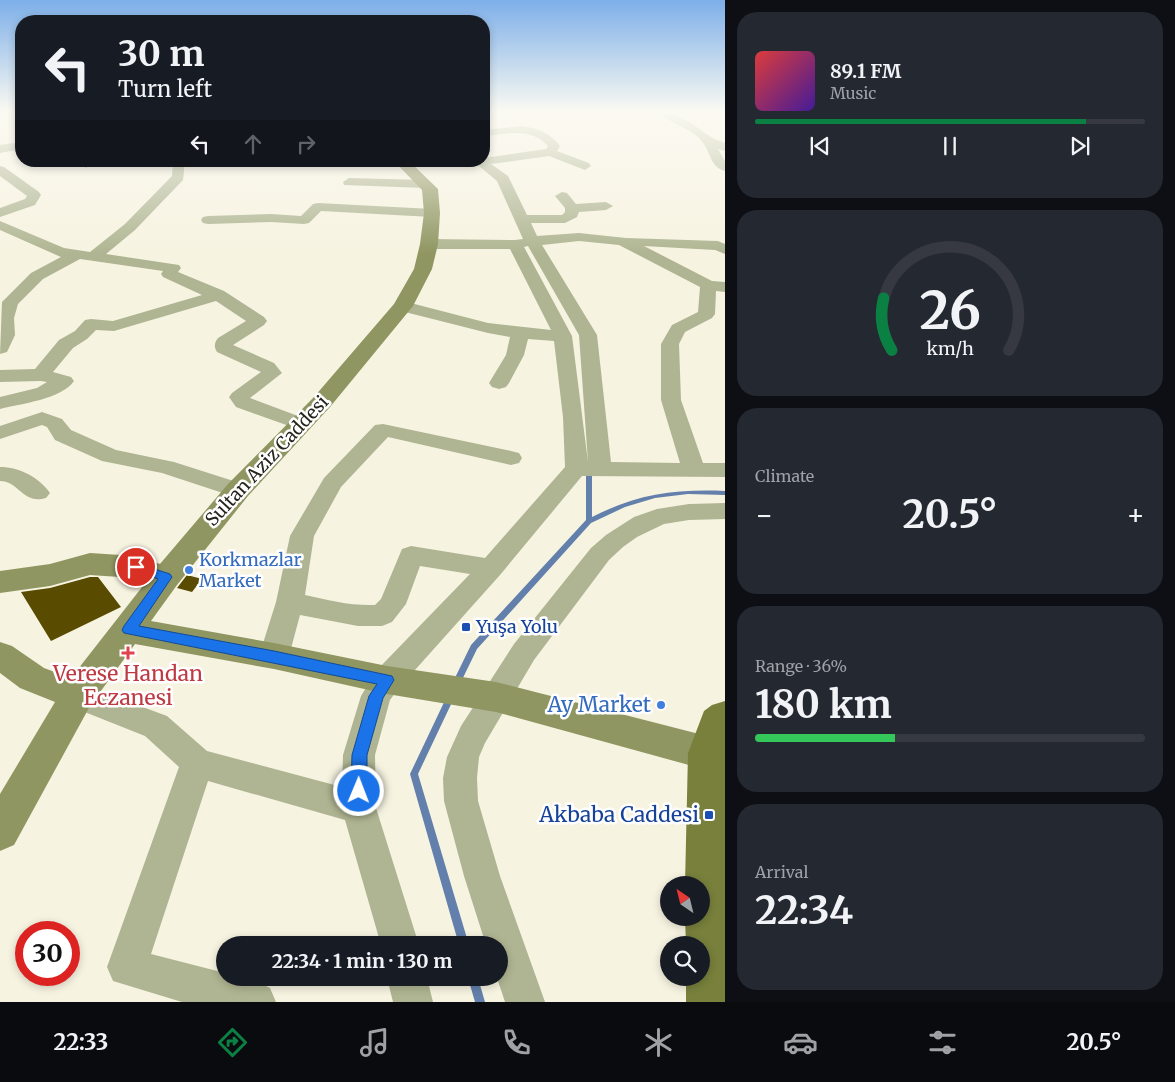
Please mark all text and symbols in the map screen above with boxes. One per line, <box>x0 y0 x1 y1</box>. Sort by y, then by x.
text: 30 m <box>118 32 204 76</box>
icon: left <box>35 35 100 100</box>
text: 89.1 FM <box>830 59 901 83</box>
text: Turn left <box>118 75 212 103</box>
text: Music <box>830 83 876 103</box>
icon: left <box>186 130 214 158</box>
icon: ahead <box>239 130 267 158</box>
icon: right <box>292 130 320 158</box>
icon: previous <box>806 132 834 160</box>
icon: pause <box>936 132 964 160</box>
icon: next <box>1066 132 1094 160</box>
text: 26 <box>919 278 981 343</box>
text: km/h <box>926 337 974 360</box>
street label: Sultan Aziz Caddesi <box>200 390 333 531</box>
text: Climate <box>755 466 814 486</box>
text: 20.5° <box>903 491 997 538</box>
text: − <box>755 497 774 533</box>
text: + <box>1126 497 1145 533</box>
pin <box>115 546 157 588</box>
place label: Korkmazlar Market <box>199 548 302 592</box>
icon: arrive <box>122 553 150 581</box>
marker: Korkmazlar Market <box>183 564 195 576</box>
place label: Yuşa Yolu <box>475 615 558 638</box>
marker: Yuşa Yolu <box>460 621 472 633</box>
marker: Verese Handan Eczanesi <box>122 647 134 659</box>
text: Range · 36% <box>755 656 847 676</box>
place label: Verese Handan Eczanesi <box>52 660 203 711</box>
text: 180 km <box>755 681 892 728</box>
place label: Ay Market <box>546 691 651 718</box>
marker: Ay Market <box>655 699 667 711</box>
position arrow <box>332 764 384 816</box>
place label: Akbaba Caddesi <box>538 801 699 828</box>
marker: Akbaba Caddesi <box>703 809 715 821</box>
text: Arrival <box>755 862 808 882</box>
north arrow <box>660 876 710 926</box>
map controls <box>660 876 710 986</box>
text: 22:34 <box>755 887 853 934</box>
speed limit sign: 30 <box>15 921 80 986</box>
button: search <box>660 936 710 986</box>
text: 22:34 · 1 min · 130 m <box>272 949 452 973</box>
icon: directions <box>215 1025 250 1060</box>
icon: music <box>357 1025 392 1060</box>
icon: phone <box>499 1025 534 1060</box>
icon: climate <box>641 1025 676 1060</box>
icon: car <box>783 1025 818 1060</box>
icon: filters <box>925 1025 960 1060</box>
text: 22:33 <box>53 1028 108 1056</box>
text: 20.5° <box>1067 1028 1121 1056</box>

